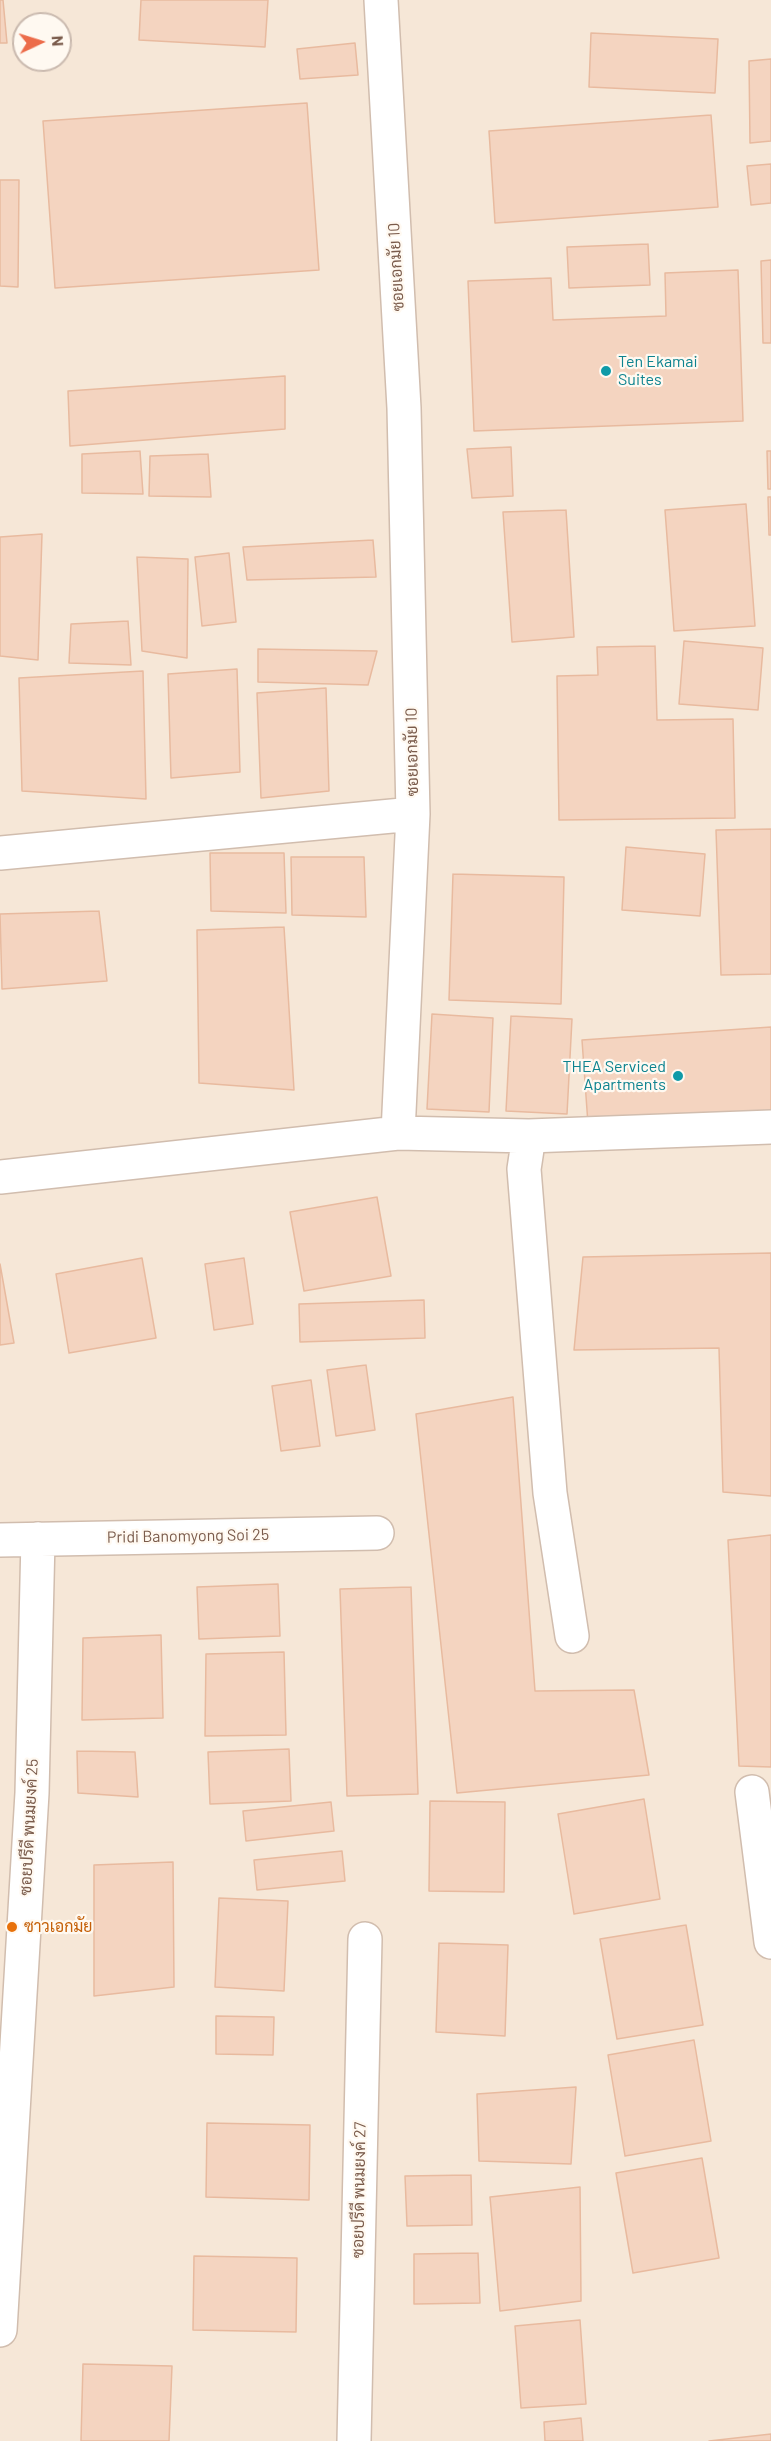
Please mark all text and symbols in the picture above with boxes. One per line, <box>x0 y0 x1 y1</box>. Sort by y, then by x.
north arrow <box>12 12 72 72</box>
text: N <box>49 35 68 47</box>
street label: ซอยเอกมัย 10 <box>384 222 408 312</box>
place label: Ten Ekamai Suites <box>618 352 698 390</box>
marker: Ten Ekamai Suites <box>599 364 613 378</box>
street label: ซอยเอกมัย 10 <box>402 707 422 797</box>
place label: THEA Serviced Apartments <box>562 1057 666 1095</box>
marker: THEA Serviced Apartments <box>671 1069 685 1083</box>
street label: Pridi Banomyong Soi 25 <box>107 1525 269 1547</box>
street label: ซอยปรีดี พนมยงค์ 25 <box>16 1758 42 1896</box>
place label: ซาวเอกมัย <box>24 1917 92 1937</box>
marker: ซาวเอกมัย <box>5 1920 19 1934</box>
street label: ซอยปรีดี พนมยงค์ 27 <box>348 2122 370 2258</box>

